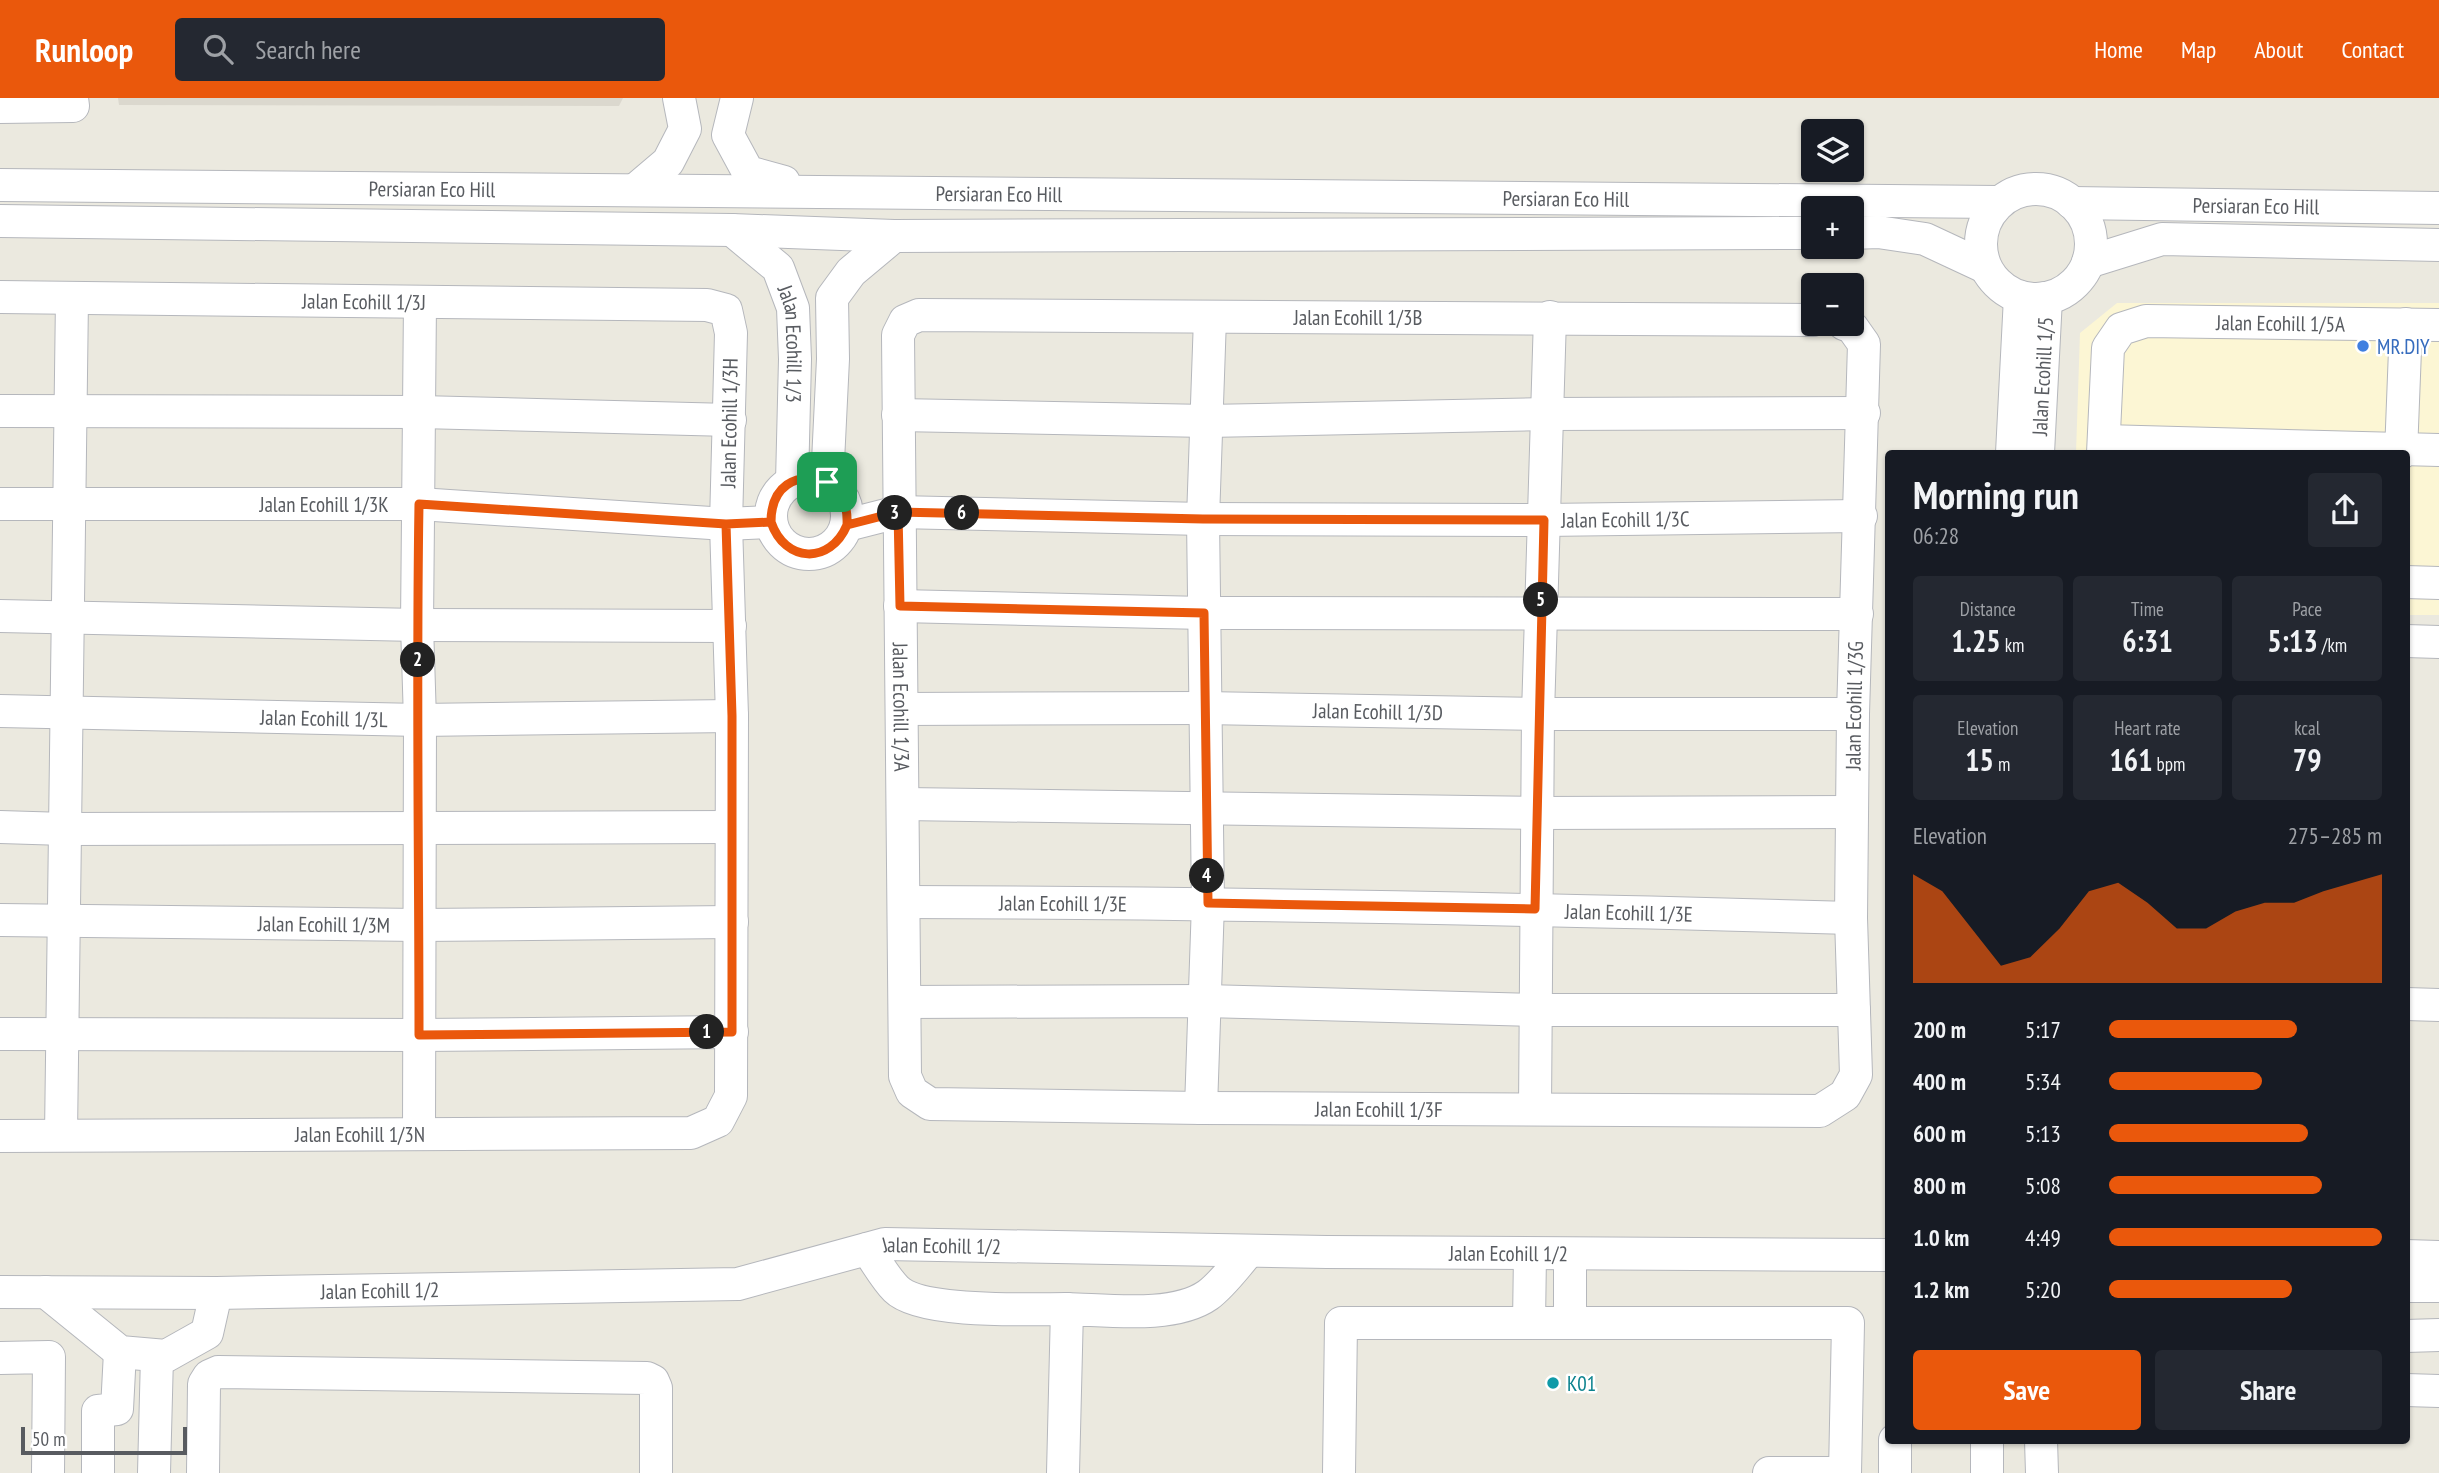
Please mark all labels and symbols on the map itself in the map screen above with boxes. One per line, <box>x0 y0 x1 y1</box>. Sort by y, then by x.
street label: Persiaran Eco Hill <box>369 175 495 203</box>
street label: Persiaran Eco Hill <box>936 179 1062 208</box>
street label: Persiaran Eco Hill <box>1503 184 1629 212</box>
street label: Persiaran Eco Hill <box>2193 191 2320 220</box>
street label: Jalan Ecohill 1/3 <box>772 280 808 403</box>
street label: Jalan Ecohill 1/3J <box>301 287 426 315</box>
street label: Jalan Ecohill 1/3B <box>1293 304 1422 331</box>
street label: Jalan Ecohill 1/5A <box>2215 308 2345 337</box>
street label: Jalan Ecohill 1/5 <box>2025 316 2059 437</box>
place label: MR.DIY <box>2377 333 2430 360</box>
marker: MR.DIY <box>2355 338 2371 354</box>
street label: Jalan Ecohill 1/3H <box>714 358 744 489</box>
pin <box>797 452 857 512</box>
street label: Jalan Ecohill 1/3K <box>258 491 389 518</box>
pin: 3 <box>878 496 912 530</box>
pin: 6 <box>944 496 979 530</box>
street label: Jalan Ecohill 1/3C <box>1560 505 1690 533</box>
pin: 5 <box>1524 582 1558 618</box>
street label: Jalan Ecohill 1/3A <box>887 641 916 772</box>
street label: Jalan Ecohill 1/3G <box>1839 641 1869 771</box>
pin: 2 <box>400 642 436 678</box>
street label: Jalan Ecohill 1/3D <box>1312 696 1443 726</box>
street label: Jalan Ecohill 1/3L <box>259 703 388 733</box>
pin: 4 <box>1190 858 1224 894</box>
street label: Jalan Ecohill 1/3E <box>998 889 1127 917</box>
street label: Jalan Ecohill 1/3E <box>1564 897 1693 927</box>
street label: Jalan Ecohill 1/3M <box>257 910 390 938</box>
pin: 1 <box>690 1014 724 1049</box>
street label: Jalan Ecohill 1/3F <box>1314 1095 1443 1123</box>
street label: Jalan Ecohill 1/3N <box>294 1121 425 1148</box>
street label: Jalan Ecohill 1/2 <box>878 1230 1001 1260</box>
street label: Jalan Ecohill 1/2 <box>1448 1239 1568 1267</box>
street label: Jalan Ecohill 1/2 <box>319 1276 440 1305</box>
place label: K01 <box>1567 1370 1596 1397</box>
marker: K01 <box>1545 1375 1561 1391</box>
scale bar <box>21 1424 187 1456</box>

